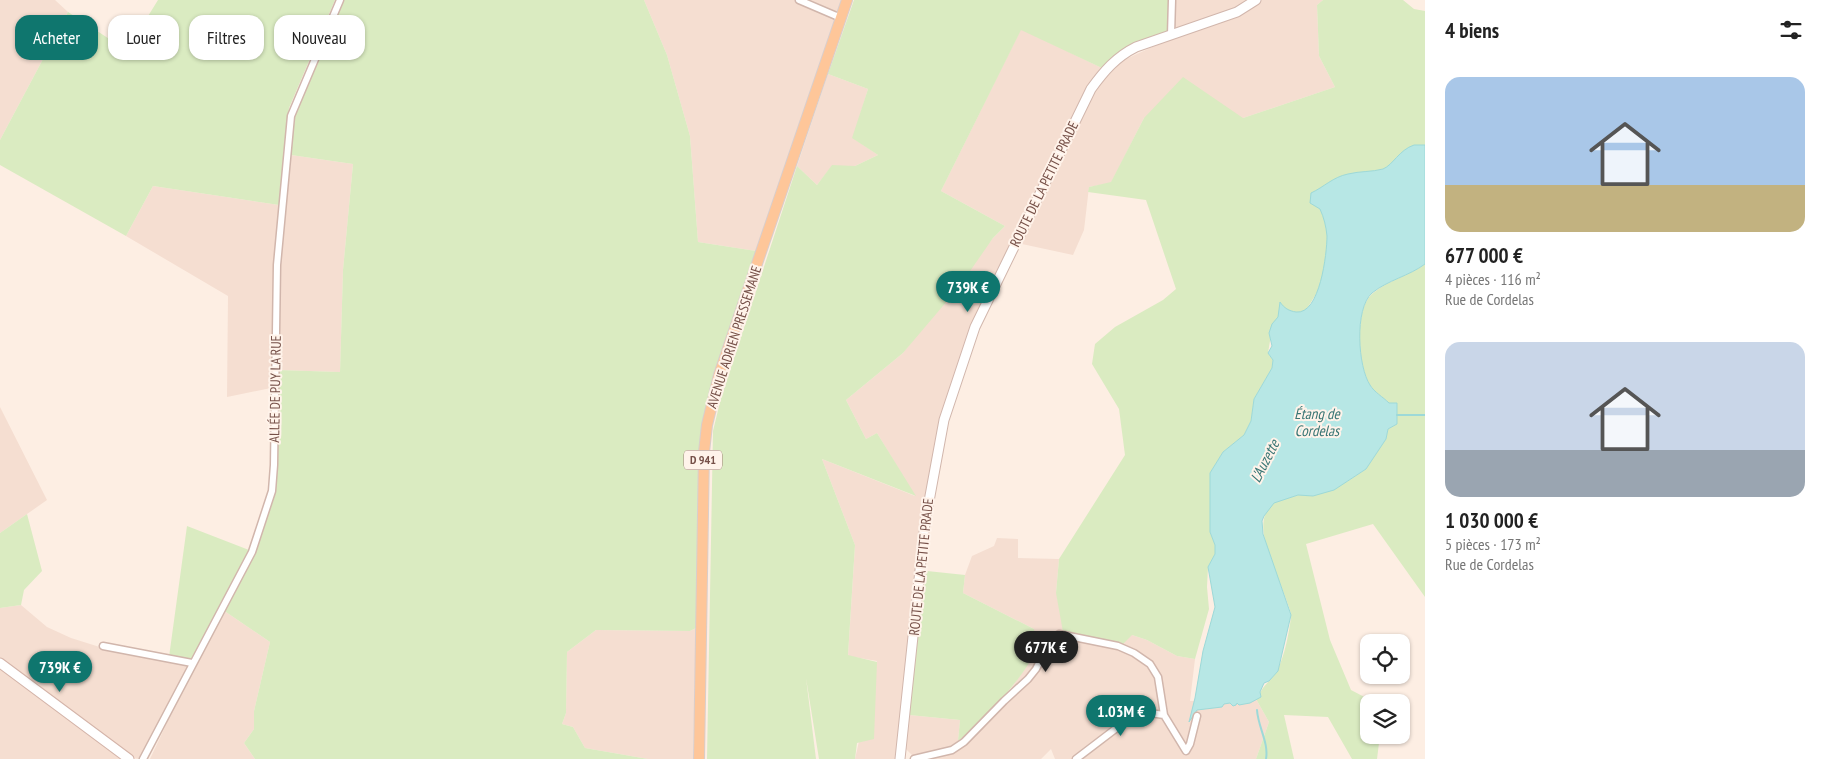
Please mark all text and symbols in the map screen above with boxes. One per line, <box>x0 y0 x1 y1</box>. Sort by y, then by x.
chip: Acheter <box>15 15 98 60</box>
chip: Louer <box>108 15 179 60</box>
chip: Filtres <box>189 15 264 60</box>
chip: Nouveau <box>274 15 365 60</box>
icon: filters <box>1777 16 1805 44</box>
text: 4 biens <box>1445 17 1499 44</box>
icon: home <box>1580 109 1670 199</box>
street label: ROUTE DE LA PETITE PRADE <box>1006 118 1082 250</box>
text: 677 000 € <box>1445 242 1523 269</box>
street label: AVENUE ADRIEN PRESSEMANE <box>702 264 766 410</box>
text: 4 pièces · 116 m² <box>1445 269 1541 289</box>
pin: 739K € <box>927 270 1009 313</box>
text: 739K € <box>947 277 989 297</box>
text: Rue de Cordelas <box>1445 289 1534 309</box>
street label: ALLÉE DE PUY LA RUE <box>265 335 285 443</box>
icon: home <box>1580 374 1670 464</box>
water label: Étang de Cordelas <box>1294 404 1341 440</box>
water label: L'Auzette <box>1246 436 1284 485</box>
road number: D 941 <box>684 450 722 470</box>
street label: ROUTE DE LA PETITE PRADE <box>905 498 937 636</box>
text: 1 030 000 € <box>1445 507 1538 534</box>
text: 5 pièces · 173 m² <box>1445 534 1541 554</box>
text: Rue de Cordelas <box>1445 554 1534 574</box>
pin: 677K € <box>1005 630 1087 673</box>
map controls <box>1360 634 1410 744</box>
button: locate <box>1360 634 1410 684</box>
text: 677K € <box>1025 637 1067 657</box>
pin: 739K € <box>19 650 101 693</box>
text: 739K € <box>39 657 81 677</box>
pin: 1.03M € <box>1075 694 1167 737</box>
button: layers <box>1360 694 1410 744</box>
text: 1.03M € <box>1097 701 1145 721</box>

